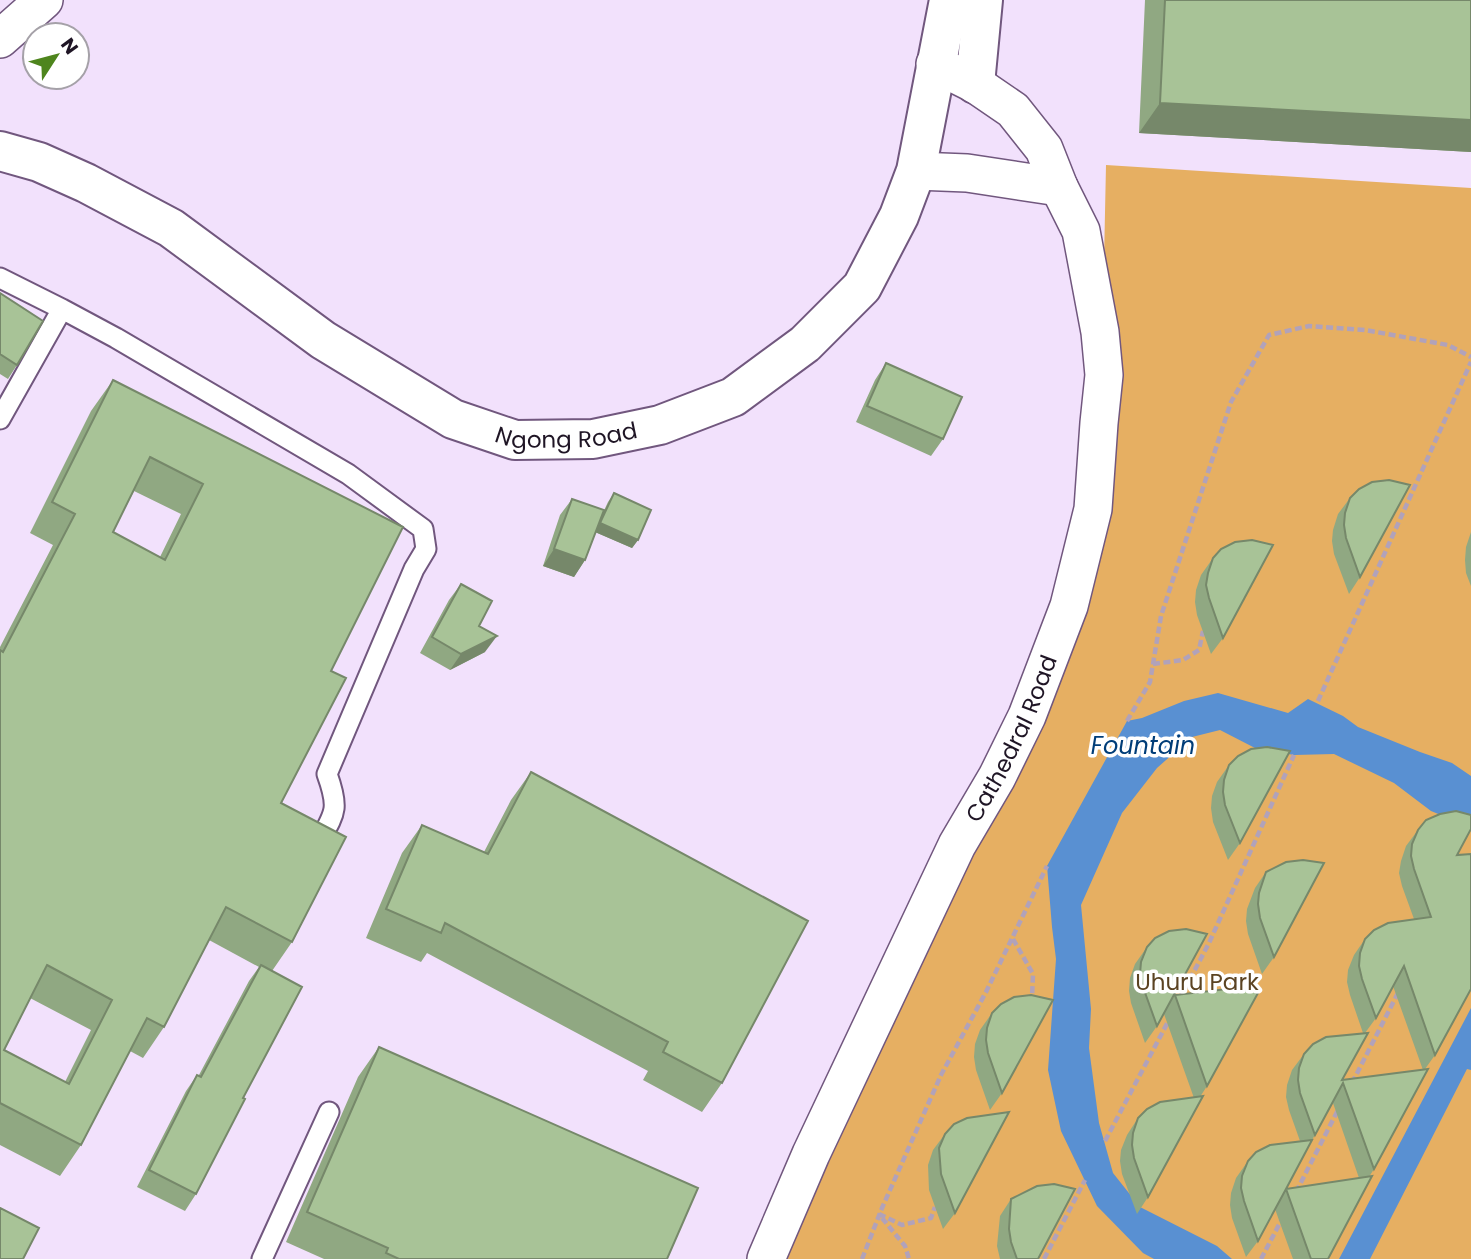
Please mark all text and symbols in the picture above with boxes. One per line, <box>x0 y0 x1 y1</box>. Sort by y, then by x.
north arrow <box>21 21 91 91</box>
text: N <box>54 33 84 60</box>
street label: Ngong Road <box>491 414 640 456</box>
street label: Cathedral Road <box>958 650 1065 828</box>
water label: Fountain <box>1091 729 1195 762</box>
park label: Uhuru Park <box>1135 966 1259 998</box>

